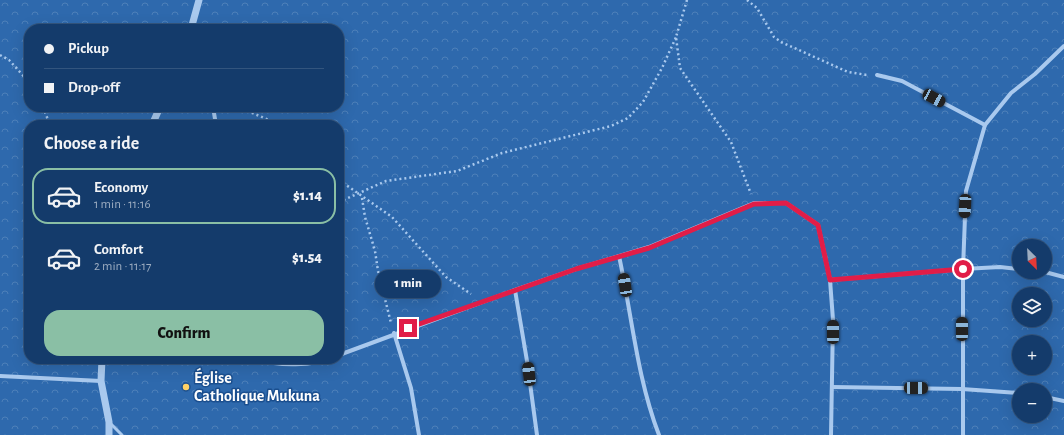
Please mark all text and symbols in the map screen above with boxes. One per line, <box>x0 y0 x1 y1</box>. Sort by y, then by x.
text: Pickup <box>68 41 109 56</box>
text: Drop-off <box>68 80 120 95</box>
car <box>921 87 947 109</box>
text: Choose a ride <box>44 135 139 153</box>
icon: car <box>46 178 82 214</box>
text: Economy <box>94 180 148 195</box>
text: $1.14 <box>293 188 322 203</box>
car <box>958 194 972 218</box>
text: 1 min · 11:16 <box>94 198 151 211</box>
north arrow <box>1012 239 1052 279</box>
map controls <box>1012 239 1052 423</box>
icon: car <box>46 240 82 276</box>
text: Comfort <box>94 242 143 257</box>
text: $1.54 <box>292 250 322 265</box>
text: 2 min · 11:17 <box>94 260 151 273</box>
route start <box>954 260 972 278</box>
callout: 1 min <box>375 270 441 298</box>
car <box>617 272 633 298</box>
text: 1 min <box>394 277 422 290</box>
button: layers <box>1012 287 1052 327</box>
button: Confirm <box>44 310 324 356</box>
car <box>956 317 968 341</box>
route end <box>399 319 417 337</box>
car <box>827 320 839 344</box>
button: + <box>1012 335 1052 375</box>
car <box>522 361 536 387</box>
place label: Église Catholique Mukuna <box>194 367 320 404</box>
marker: Église Catholique Mukuna <box>181 382 191 392</box>
car <box>904 382 928 394</box>
button: − <box>1012 383 1052 423</box>

